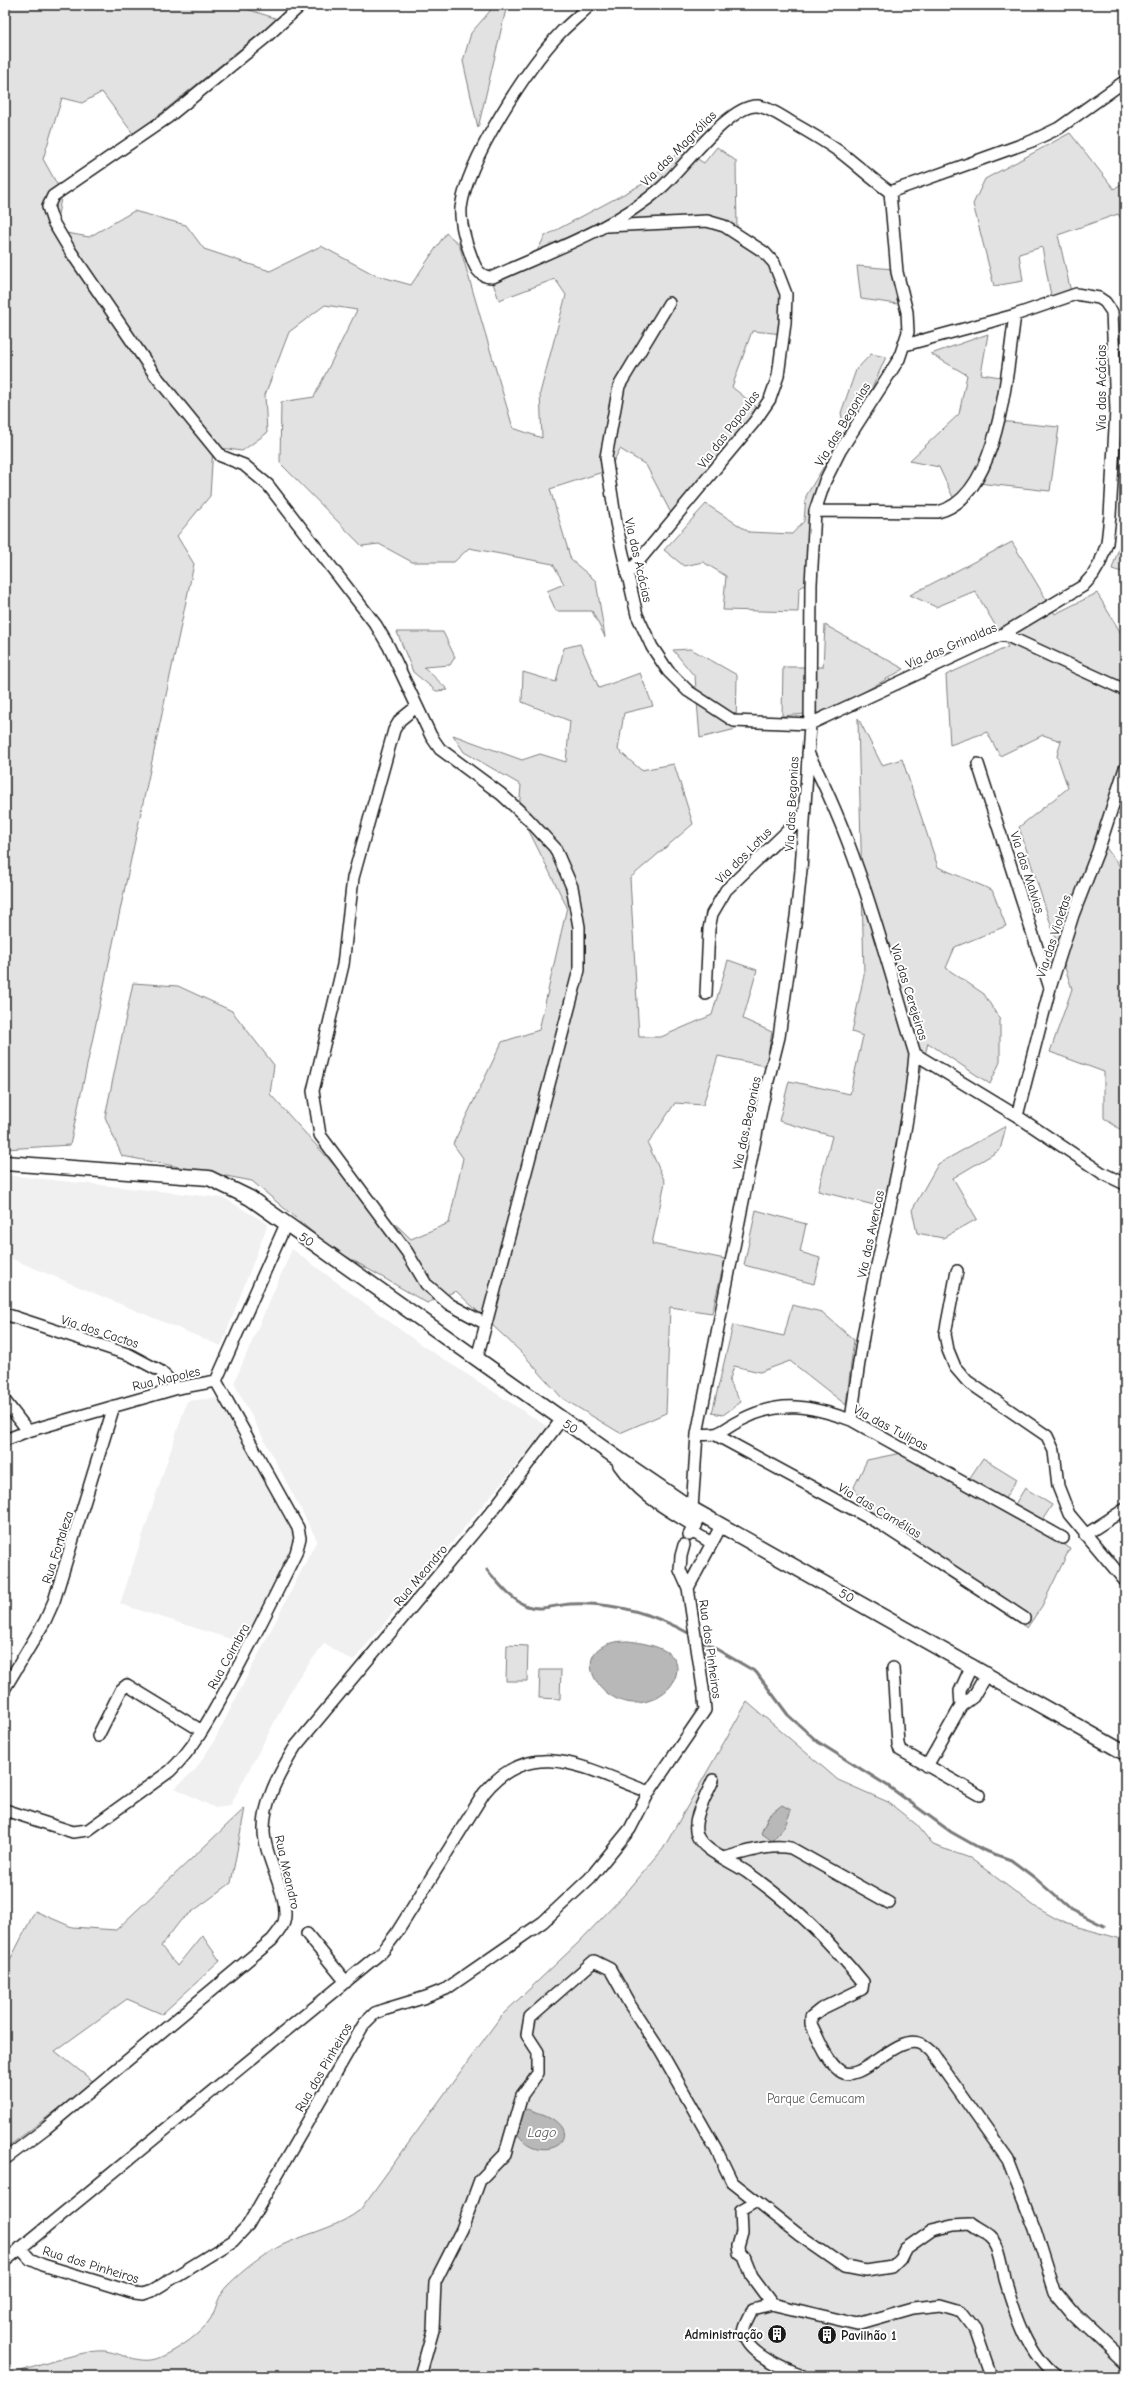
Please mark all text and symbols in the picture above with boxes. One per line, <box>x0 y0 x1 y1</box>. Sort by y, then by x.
street label: Via das Magnólias <box>637 107 719 189</box>
street label: Via das Acácias <box>1094 345 1109 431</box>
street label: Via das Begonias <box>812 380 873 469</box>
street label: Via das Papoulas <box>694 388 762 471</box>
street label: Via das Acácias <box>622 516 656 604</box>
street label: Via das Grinaldas <box>903 620 999 671</box>
street label: Via das Begonias <box>782 756 801 852</box>
street label: Via dos Lotus <box>712 824 775 887</box>
street label: Via das Malvias <box>1007 829 1048 915</box>
street label: Via das Violetas <box>1033 893 1074 979</box>
street label: Via das Cerejeiras <box>888 942 931 1042</box>
street label: Via das Begonias <box>729 1075 764 1171</box>
street label: Via das Avencas <box>854 1189 887 1279</box>
street label: 50 <box>296 1229 317 1250</box>
street label: Via dos Cactos <box>59 1312 141 1351</box>
street label: Rua Napoles <box>131 1363 202 1394</box>
street label: Via das Tulipas <box>851 1401 931 1453</box>
street label: 50 <box>560 1416 581 1437</box>
street label: Via das Camélias <box>836 1480 924 1541</box>
street label: Rua Fortaleza <box>39 1509 76 1585</box>
street label: Rua Meandro <box>390 1542 450 1609</box>
street label: 50 <box>837 1585 857 1606</box>
street label: Rua dos Pinheiros <box>696 1599 725 1700</box>
street label: Rua Coimbra <box>204 1621 253 1692</box>
street label: Rua Meandro <box>272 1834 303 1911</box>
street label: Rua dos Pinheiros <box>292 2020 355 2114</box>
park label: Parque Cemucam <box>767 2091 865 2106</box>
water label: Lago <box>528 2124 556 2141</box>
street label: Rua dos Pinheiros <box>41 2243 141 2286</box>
building icon: Administração <box>766 2323 788 2345</box>
building icon: Pavilhão 1 <box>816 2324 838 2346</box>
place label: Administração <box>685 2327 763 2342</box>
place label: Pavilhão 1 <box>841 2328 896 2343</box>

